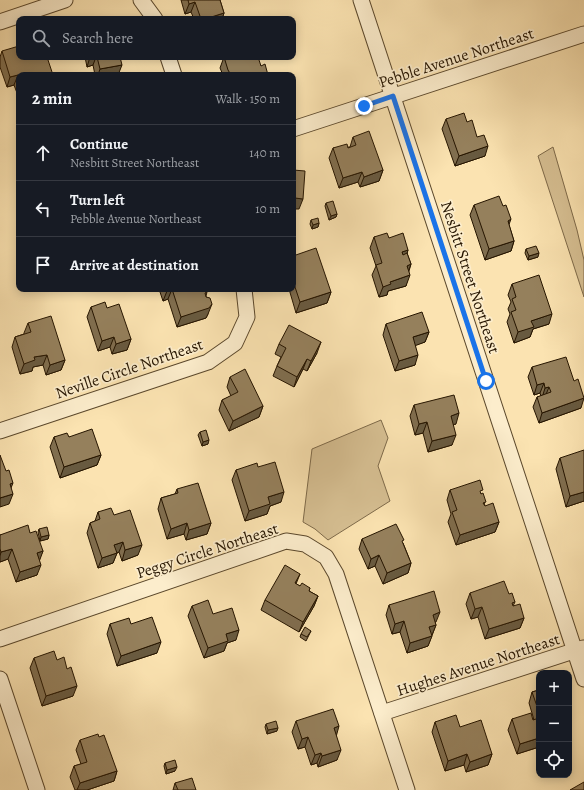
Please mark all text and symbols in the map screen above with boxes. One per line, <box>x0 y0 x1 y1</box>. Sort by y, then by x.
search box <box>16 16 296 60</box>
street label: Pebble Avenue Northeast <box>376 22 537 93</box>
icon: search <box>30 27 52 49</box>
text: Search here <box>62 28 133 48</box>
text: 2 min <box>32 87 72 110</box>
text: Walk · 150 m <box>215 90 280 107</box>
route end <box>355 97 373 115</box>
text: Continue <box>70 134 128 154</box>
icon: ahead <box>32 142 54 164</box>
text: 140 m <box>249 144 280 161</box>
text: Nesbitt Street Northeast <box>70 154 199 171</box>
text: Turn left <box>70 190 125 210</box>
icon: left <box>32 198 54 220</box>
street label: Nesbitt Street Northeast <box>435 198 505 356</box>
text: 10 m <box>255 200 280 217</box>
text: Pebble Avenue Northeast <box>70 210 202 227</box>
icon: arrive <box>32 254 54 276</box>
text: Arrive at destination <box>70 255 199 275</box>
street label: Neville Circle Northeast <box>53 333 206 405</box>
route start <box>477 372 495 390</box>
street label: Peggy Circle Northeast <box>133 518 281 584</box>
street label: Hughes Avenue Northeast <box>394 628 563 702</box>
map controls <box>536 670 572 778</box>
button: + <box>536 670 572 706</box>
button: − <box>536 706 572 742</box>
button: locate <box>536 742 572 778</box>

